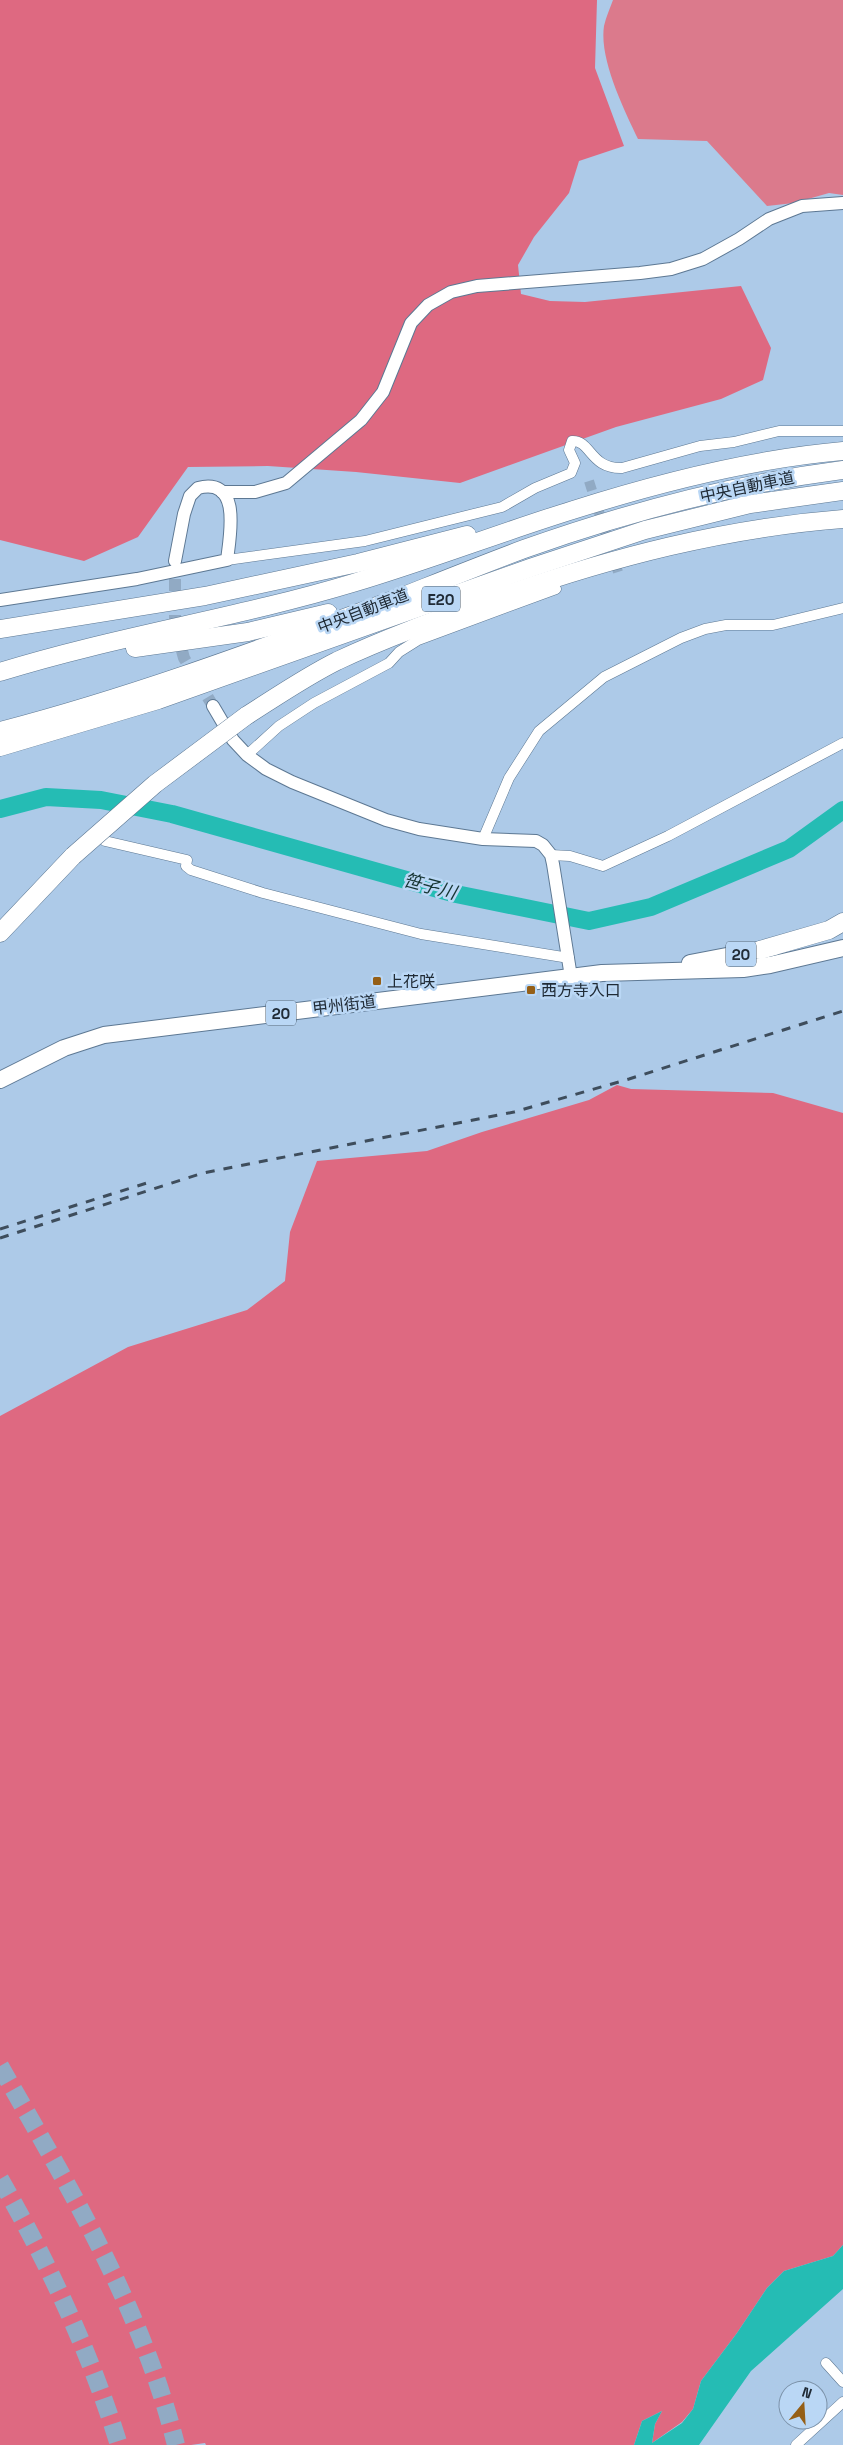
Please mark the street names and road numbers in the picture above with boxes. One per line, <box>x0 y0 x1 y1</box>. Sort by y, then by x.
street label: 中央自動車道 <box>698 467 796 507</box>
street label: 中央自動車道 <box>314 584 412 638</box>
road number: E20 <box>422 586 460 612</box>
road number: 20 <box>726 942 756 966</box>
street label: 甲州街道 <box>311 991 377 1019</box>
road number: 20 <box>266 1000 296 1026</box>

